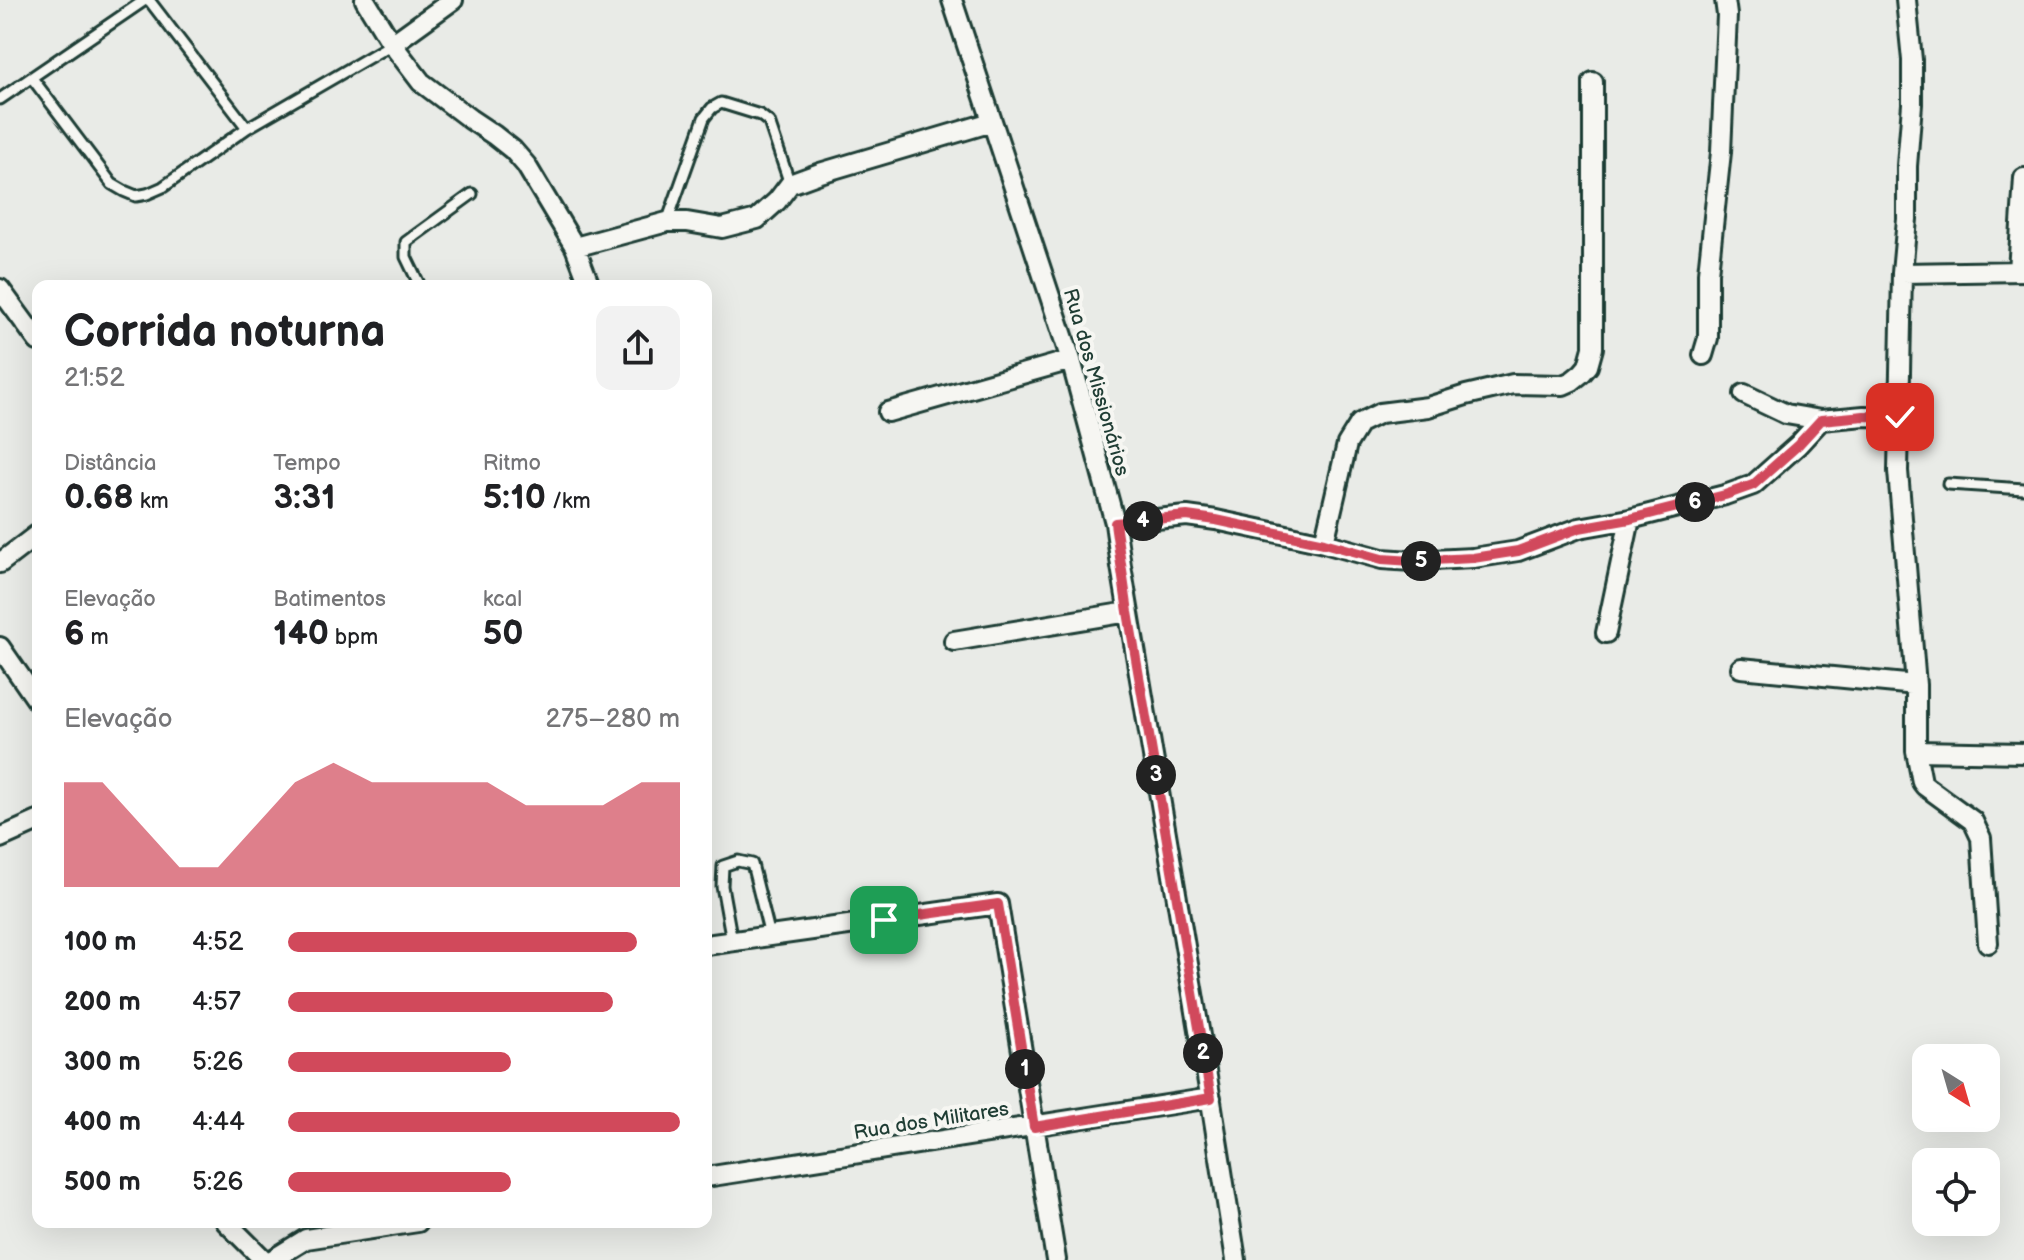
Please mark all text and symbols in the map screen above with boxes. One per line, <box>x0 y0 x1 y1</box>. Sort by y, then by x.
street label: Rua dos Missionários <box>1058 286 1134 479</box>
text: Corrida noturna <box>64 306 385 359</box>
button: share <box>596 306 680 390</box>
text: 21:52 <box>64 363 125 394</box>
pin <box>1866 383 1934 451</box>
icon: check <box>1878 395 1922 439</box>
text: Distância <box>64 450 156 477</box>
text: Tempo <box>273 450 341 477</box>
text: Ritmo <box>483 450 541 477</box>
text: 0.68 <box>64 477 134 518</box>
text: 3:31 <box>273 477 336 518</box>
text: 5:10 <box>483 477 546 518</box>
pin: 6 <box>1675 482 1715 522</box>
text: km <box>134 488 169 515</box>
text: /km <box>546 488 591 515</box>
text: 6 <box>1688 488 1702 515</box>
pin: 4 <box>1123 501 1163 541</box>
text: 4 <box>1137 507 1149 534</box>
pin: 5 <box>1401 541 1441 581</box>
text: 5 <box>1415 547 1427 574</box>
text: Elevação <box>64 586 156 613</box>
text: Batimentos <box>273 586 386 613</box>
text: kcal <box>483 586 522 613</box>
text: 6 <box>64 613 85 654</box>
text: 140 <box>273 613 329 654</box>
text: 50 <box>483 613 523 654</box>
text: m <box>85 624 109 651</box>
text: bpm <box>329 624 378 651</box>
text: Elevação <box>64 704 172 735</box>
text: 275–280 m <box>546 704 680 735</box>
pin: 3 <box>1136 755 1176 795</box>
text: 3 <box>1150 761 1162 788</box>
pin <box>850 886 918 954</box>
icon: arrive <box>862 898 906 942</box>
text: 100 m <box>64 927 137 958</box>
text: 4:52 <box>192 927 243 958</box>
text: 200 m <box>64 987 141 1018</box>
text: 4:57 <box>192 987 241 1018</box>
pin: 2 <box>1183 1033 1223 1073</box>
text: 2 <box>1196 1039 1210 1066</box>
north arrow <box>1912 1044 2000 1132</box>
map controls <box>1912 1044 2000 1236</box>
text: 300 m <box>64 1047 141 1078</box>
text: 5:26 <box>192 1047 243 1078</box>
pin: 1 <box>1005 1049 1045 1089</box>
text: 1 <box>1020 1055 1030 1082</box>
street label: Rua dos Militares <box>852 1097 1011 1145</box>
text: 400 m <box>64 1107 141 1138</box>
text: 4:44 <box>192 1107 245 1138</box>
button: locate <box>1912 1148 2000 1236</box>
text: 500 m <box>64 1167 141 1198</box>
text: 5:26 <box>192 1167 243 1198</box>

